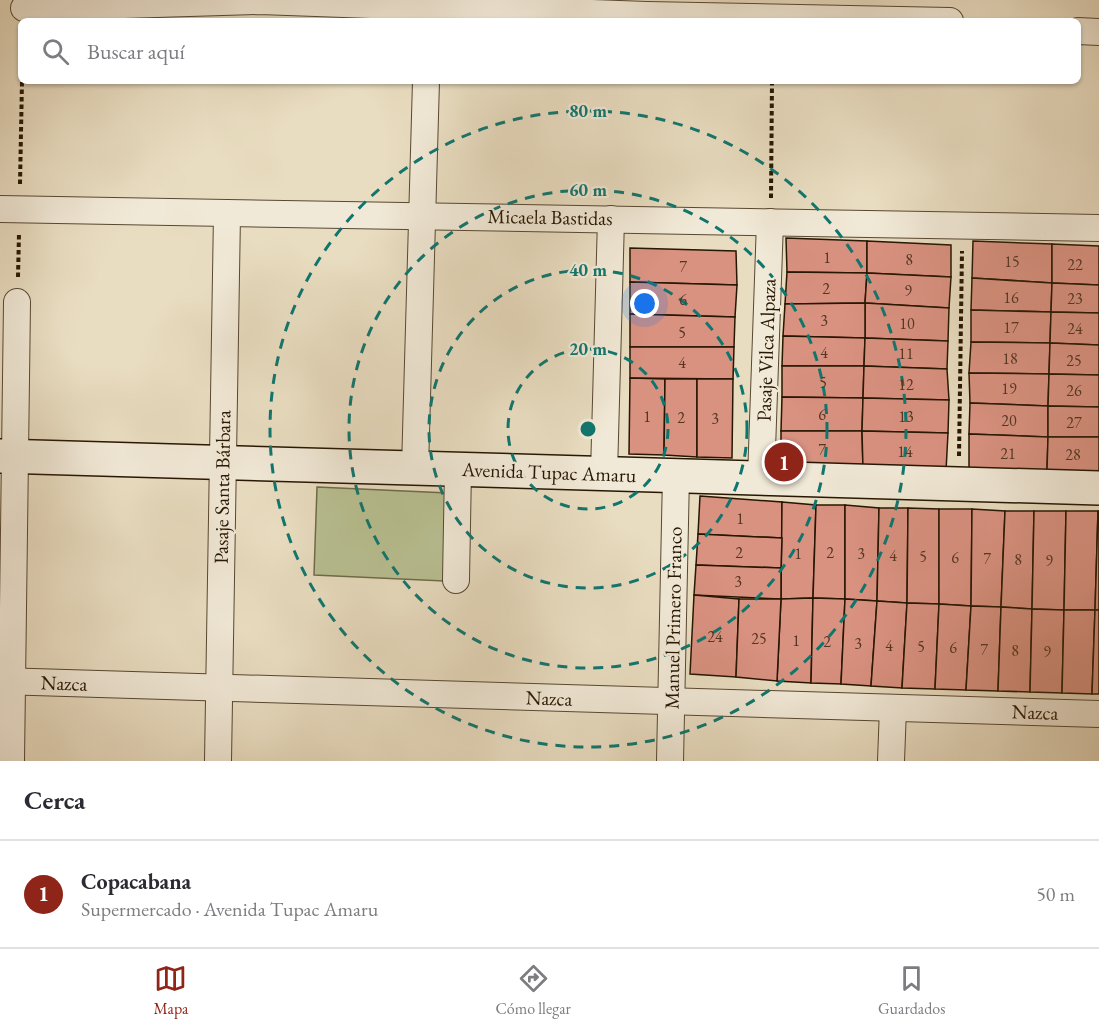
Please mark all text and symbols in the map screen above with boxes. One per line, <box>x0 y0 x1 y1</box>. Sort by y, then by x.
search box <box>18 18 1081 84</box>
icon: search <box>39 35 72 68</box>
text: Buscar aquí <box>87 37 185 66</box>
text: 80 m <box>569 99 607 122</box>
text: 60 m <box>569 178 607 201</box>
street label: Micaela Bastidas <box>487 203 613 231</box>
house number: 1 <box>823 247 831 268</box>
house number: 8 <box>905 249 913 270</box>
house number: 15 <box>1004 251 1020 272</box>
house number: 22 <box>1067 254 1083 275</box>
house number: 7 <box>679 256 687 277</box>
text: 40 m <box>569 258 607 281</box>
street label: Pasaje Vilca Alpaza <box>751 278 781 422</box>
house number: 2 <box>822 278 830 299</box>
house number: 9 <box>904 280 912 301</box>
house number: 16 <box>1003 287 1019 308</box>
house number: 23 <box>1067 288 1083 309</box>
your location <box>630 289 659 318</box>
house number: 6 <box>679 289 687 310</box>
house number: 3 <box>820 310 828 331</box>
house number: 10 <box>899 313 915 334</box>
house number: 17 <box>1003 317 1019 338</box>
house number: 24 <box>1067 318 1083 339</box>
house number: 5 <box>678 322 686 343</box>
text: 20 m <box>569 337 607 360</box>
house number: 4 <box>820 342 828 363</box>
house number: 11 <box>898 343 914 364</box>
house number: 18 <box>1002 348 1018 369</box>
house number: 25 <box>1066 350 1082 371</box>
house number: 4 <box>678 352 686 373</box>
house number: 5 <box>819 372 827 393</box>
house number: 12 <box>898 374 914 395</box>
house number: 19 <box>1001 378 1017 399</box>
house number: 26 <box>1066 380 1082 401</box>
house number: 6 <box>818 404 826 425</box>
house number: 1 <box>643 406 651 427</box>
house number: 13 <box>898 406 914 427</box>
house number: 2 <box>677 407 685 428</box>
house number: 3 <box>711 408 719 429</box>
street label: Pasaje Santa Bárbara <box>208 410 236 564</box>
house number: 20 <box>1001 410 1017 431</box>
house number: 27 <box>1066 412 1082 433</box>
centre of rings <box>578 419 598 439</box>
house number: 7 <box>818 439 826 460</box>
pin: 1 <box>764 440 804 484</box>
house number: 14 <box>897 441 913 462</box>
house number: 21 <box>1000 443 1016 464</box>
house number: 28 <box>1065 444 1081 465</box>
street label: Avenida Tupac Amaru <box>460 456 637 488</box>
house number: 1 <box>736 508 744 529</box>
street label: Manuel Primero Franco <box>658 526 688 710</box>
house number: 2 <box>735 542 743 563</box>
house number: 2 <box>826 542 834 563</box>
house number: 1 <box>794 543 802 564</box>
house number: 3 <box>857 543 865 564</box>
house number: 4 <box>889 545 897 566</box>
house number: 5 <box>919 546 927 567</box>
house number: 6 <box>951 547 959 568</box>
house number: 7 <box>983 548 991 569</box>
house number: 8 <box>1014 549 1022 570</box>
house number: 9 <box>1045 550 1053 571</box>
house number: 3 <box>734 571 742 592</box>
house number: 24 <box>707 626 723 647</box>
house number: 25 <box>751 628 767 649</box>
house number: 1 <box>792 630 800 651</box>
house number: 2 <box>823 631 831 652</box>
house number: 3 <box>854 633 862 654</box>
house number: 4 <box>885 635 893 656</box>
house number: 5 <box>917 636 925 657</box>
house number: 6 <box>949 637 957 658</box>
house number: 7 <box>980 639 988 660</box>
house number: 8 <box>1011 640 1019 661</box>
house number: 9 <box>1043 641 1051 662</box>
street label: Nazca <box>40 669 88 697</box>
street label: Nazca <box>525 684 573 712</box>
street label: Nazca <box>1011 698 1059 726</box>
text: Cerca <box>24 783 85 817</box>
text: Copacabana <box>81 867 191 896</box>
text: 1 <box>38 881 49 907</box>
text: 50 m <box>1036 881 1075 907</box>
text: Supermercado · Avenida Tupac Amaru <box>81 896 378 922</box>
tab: Mapa <box>154 962 188 1019</box>
tab: Cómo llegar <box>495 962 571 1019</box>
tab: Guardados <box>878 962 945 1019</box>

